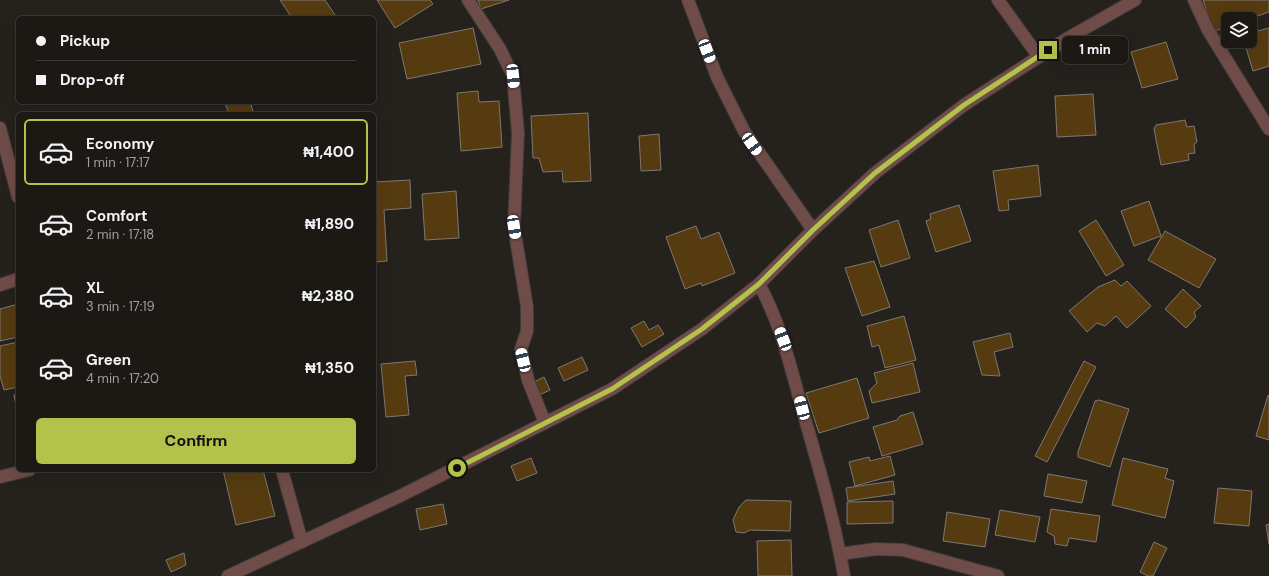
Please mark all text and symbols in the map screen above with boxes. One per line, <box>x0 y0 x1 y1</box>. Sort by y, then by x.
map controls <box>1221 12 1257 48</box>
button: layers <box>1221 12 1257 48</box>
text: Pickup <box>60 31 110 51</box>
callout: 1 min <box>1062 36 1128 64</box>
car <box>697 38 717 64</box>
route end <box>1039 41 1057 59</box>
text: 1 min <box>1079 41 1111 58</box>
car <box>506 64 520 88</box>
text: Drop-off <box>60 70 125 90</box>
car <box>740 131 764 157</box>
icon: car <box>38 134 74 170</box>
text: Economy <box>86 134 154 154</box>
text: ₦1,400 <box>303 142 354 162</box>
text: 1 min · 17:17 <box>86 154 150 171</box>
icon: car <box>38 206 74 242</box>
text: Comfort <box>86 206 147 226</box>
text: ₦1,890 <box>305 214 354 234</box>
car <box>506 214 522 240</box>
text: 2 min · 17:18 <box>86 226 154 243</box>
icon: car <box>38 278 74 314</box>
text: XL <box>86 278 104 298</box>
text: ₦2,380 <box>302 286 354 306</box>
text: 3 min · 17:19 <box>86 298 155 315</box>
car <box>773 326 793 352</box>
car <box>514 347 532 373</box>
icon: car <box>38 350 74 386</box>
text: Green <box>86 350 131 370</box>
text: ₦1,350 <box>305 358 354 378</box>
text: 4 min · 17:20 <box>86 370 159 387</box>
car <box>793 395 811 421</box>
button: Confirm <box>36 418 356 464</box>
route start <box>448 459 466 477</box>

